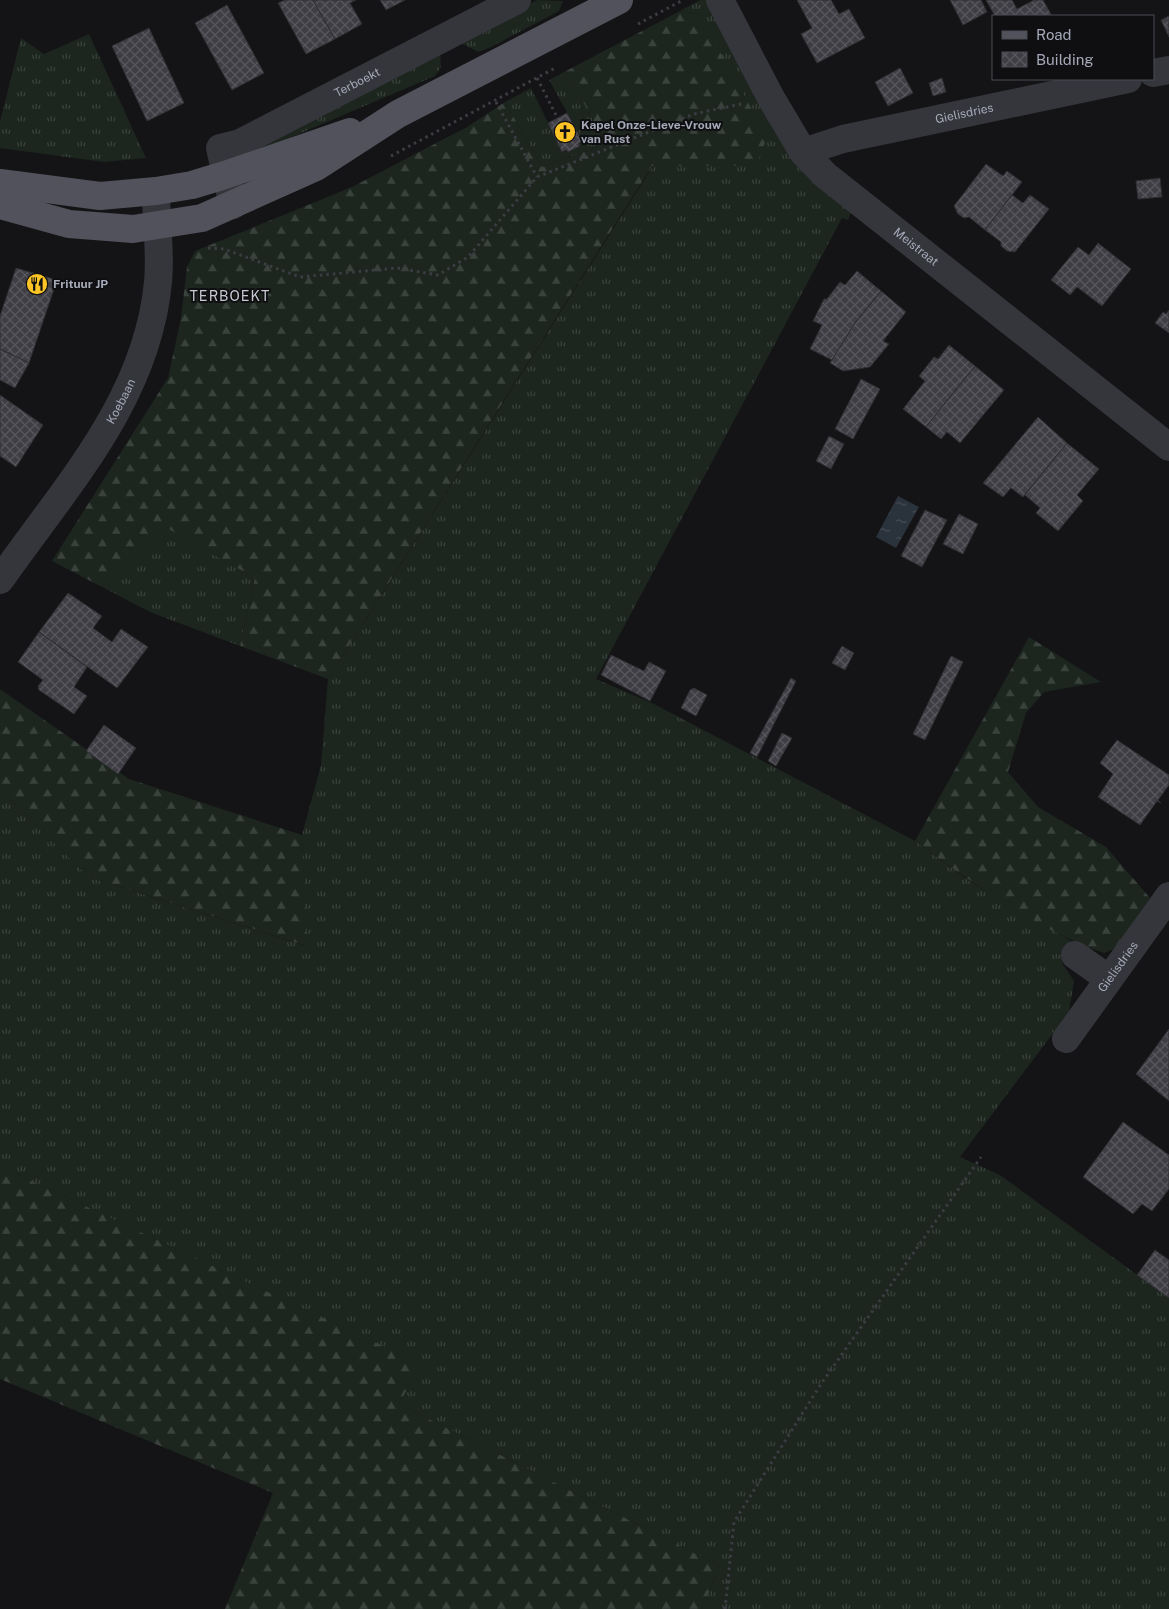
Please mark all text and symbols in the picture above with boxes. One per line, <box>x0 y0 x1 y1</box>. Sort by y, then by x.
legend <box>992 15 1154 80</box>
text: Road <box>1036 26 1072 43</box>
text: Building <box>1036 51 1094 68</box>
street label: Terboekt <box>332 65 383 100</box>
street label: Gielisdries <box>934 101 995 126</box>
place label: Kapel Onze-Lieve-Vrouw van Rust <box>581 118 722 146</box>
church icon: Kapel Onze-Lieve-Vrouw van Rust <box>553 120 577 144</box>
street label: Meistraat <box>891 225 941 269</box>
restaurant icon: Frituur JP <box>25 272 49 296</box>
place label: Frituur JP <box>53 277 108 291</box>
district label: TERBOEKT <box>190 288 270 304</box>
street label: Koebaan <box>104 377 138 426</box>
street label: Gielisdries <box>1095 939 1141 995</box>

